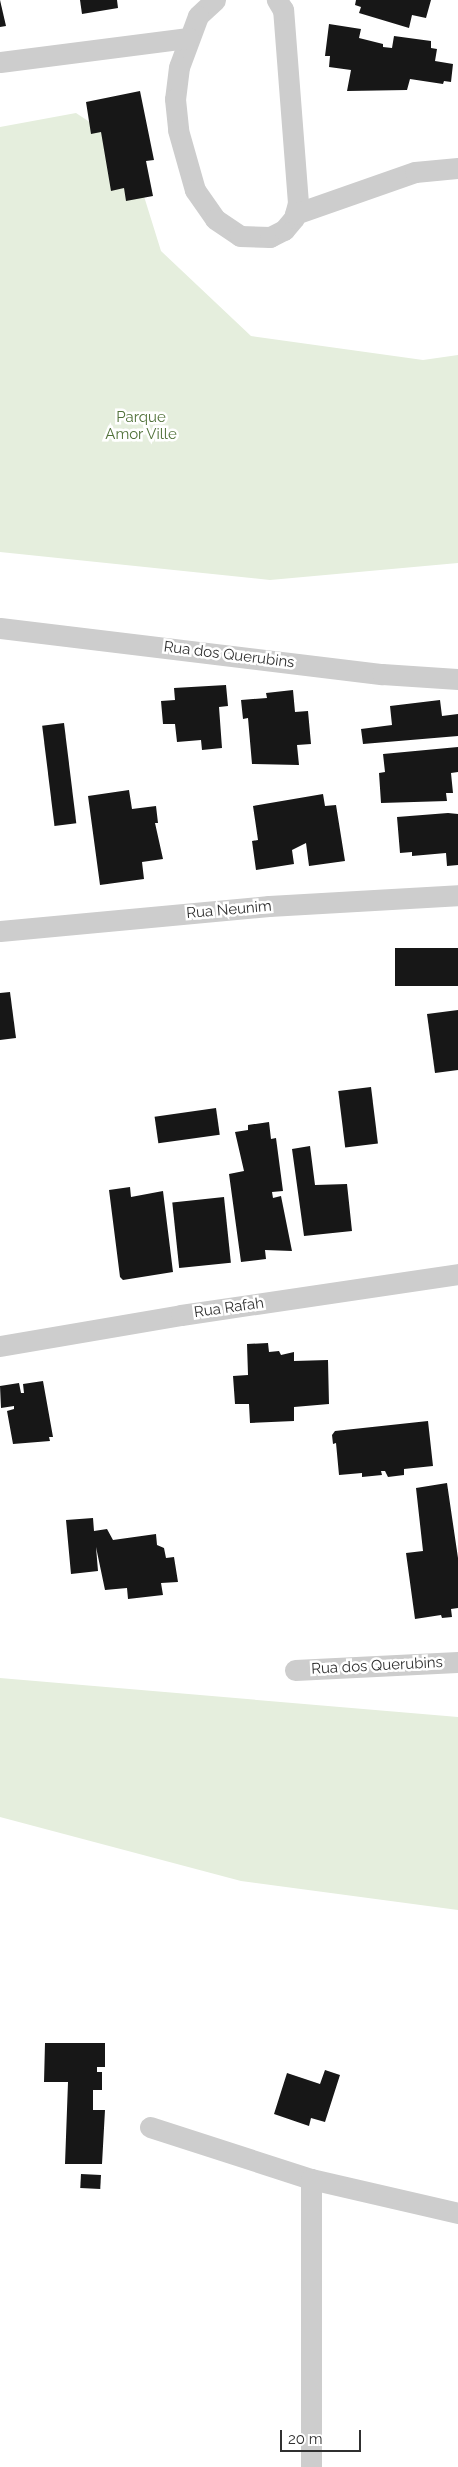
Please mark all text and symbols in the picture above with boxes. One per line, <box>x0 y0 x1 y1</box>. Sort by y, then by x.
park label: Parque Amor Ville <box>105 408 177 443</box>
street label: Rua dos Querubins <box>163 638 295 672</box>
street label: Rua Neunim <box>186 897 272 923</box>
street label: Rua Rafah <box>193 1294 265 1322</box>
street label: Rua dos Querubins <box>311 1654 443 1678</box>
scale bar <box>283 2420 364 2452</box>
text: 20 m <box>288 2430 323 2448</box>

